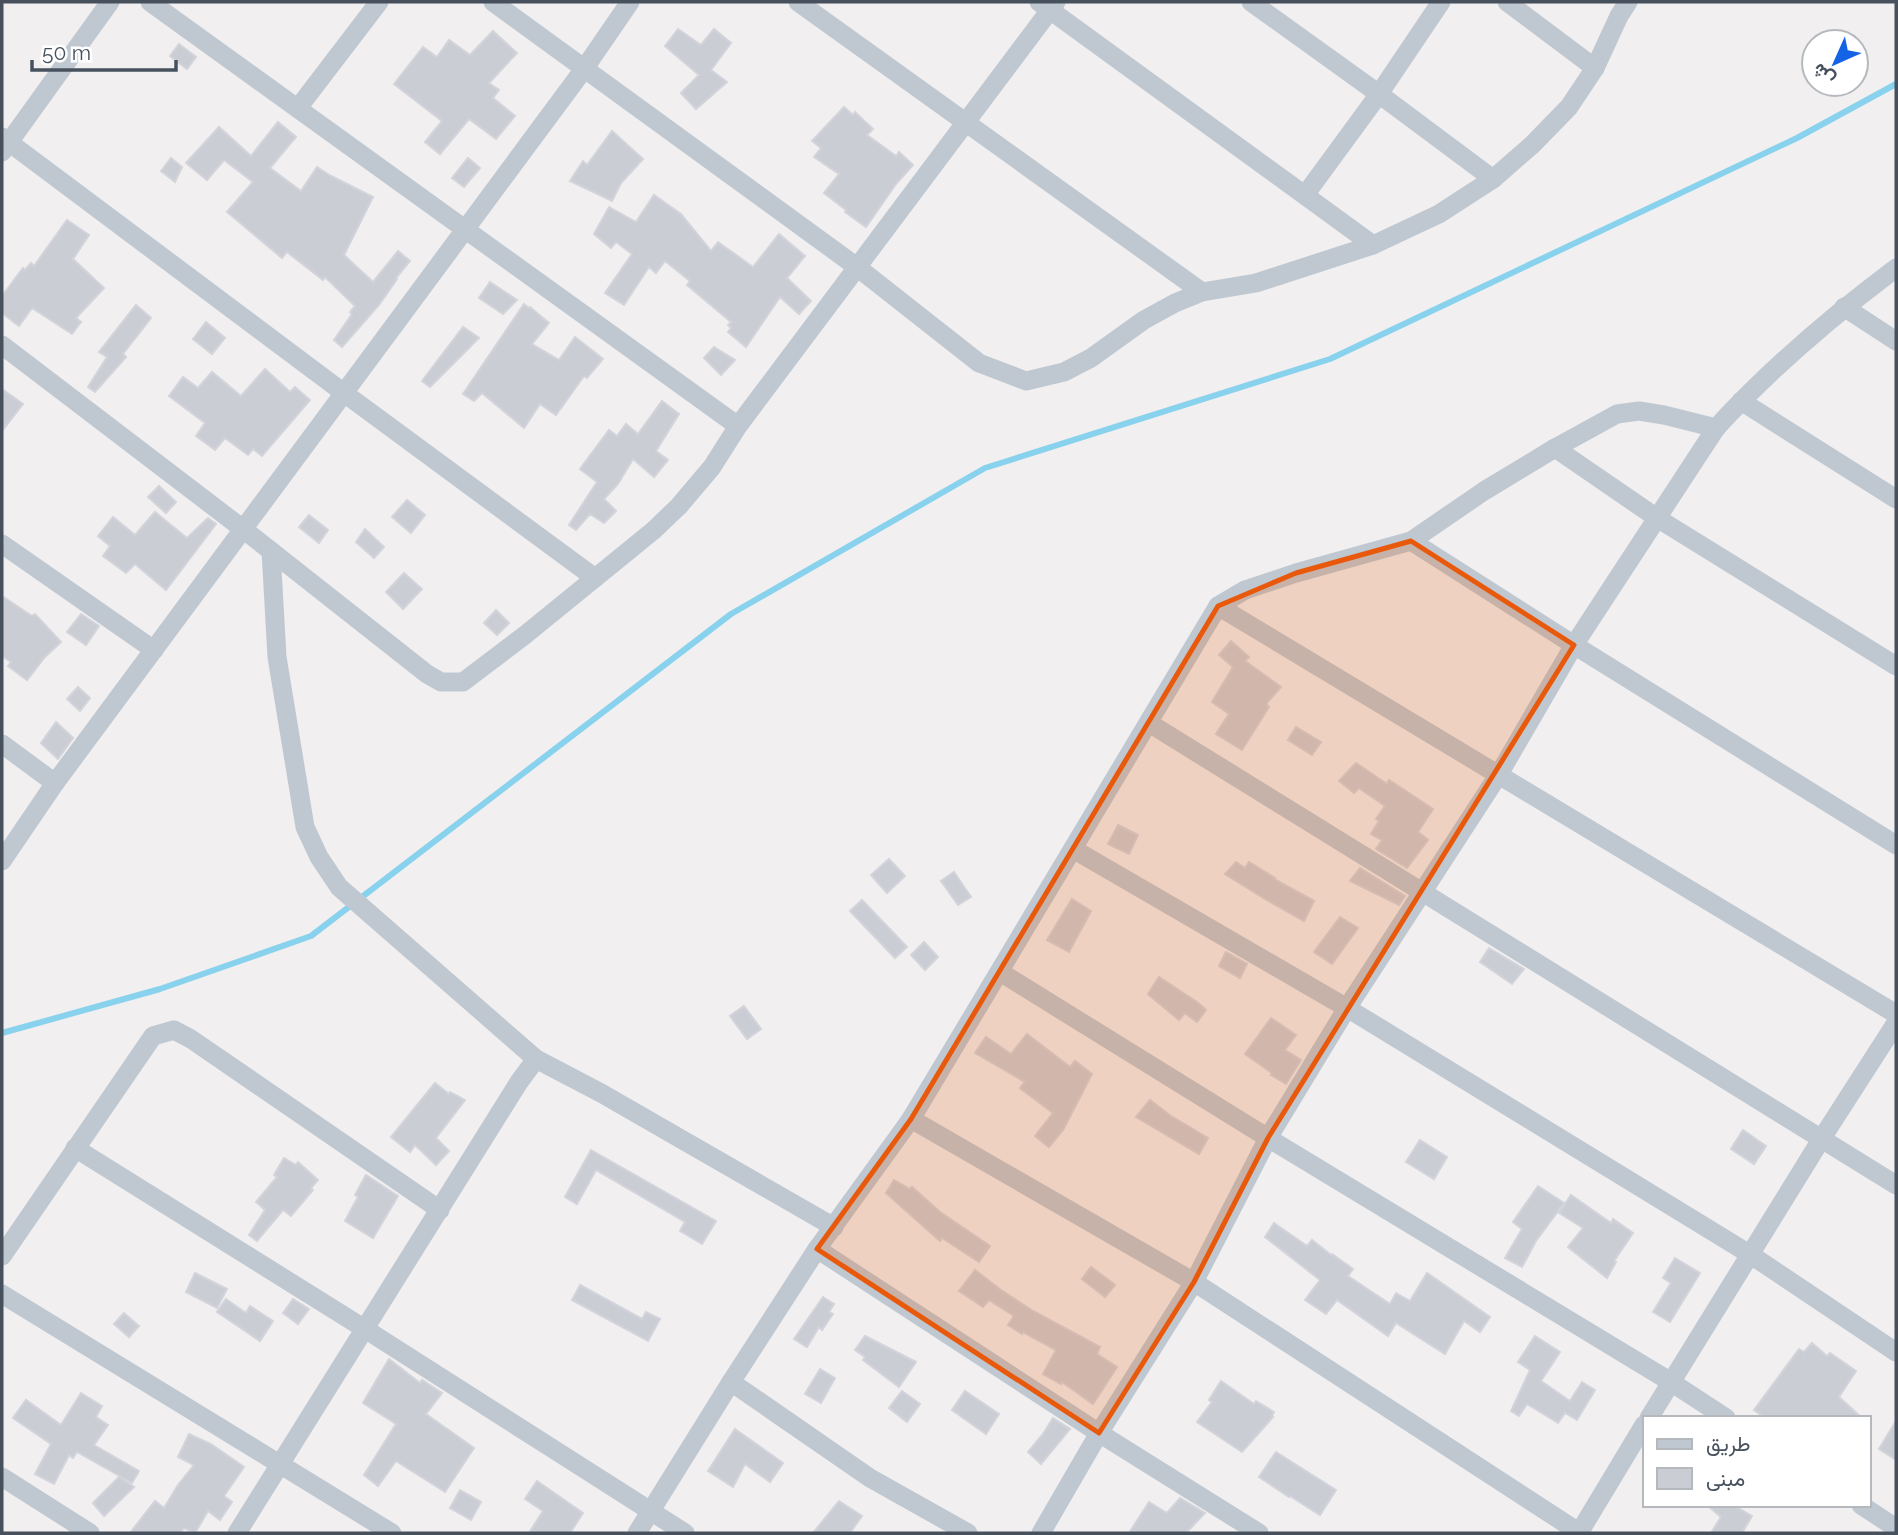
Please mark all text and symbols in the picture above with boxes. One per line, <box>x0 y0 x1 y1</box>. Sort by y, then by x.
scale bar <box>32 28 175 72</box>
north arrow <box>1800 28 1870 98</box>
text: 50 m <box>42 40 91 65</box>
text: ش <box>1807 58 1840 91</box>
legend <box>1643 1416 1870 1507</box>
text: طريق <box>1706 1431 1751 1457</box>
text: مبنى <box>1706 1466 1745 1491</box>

